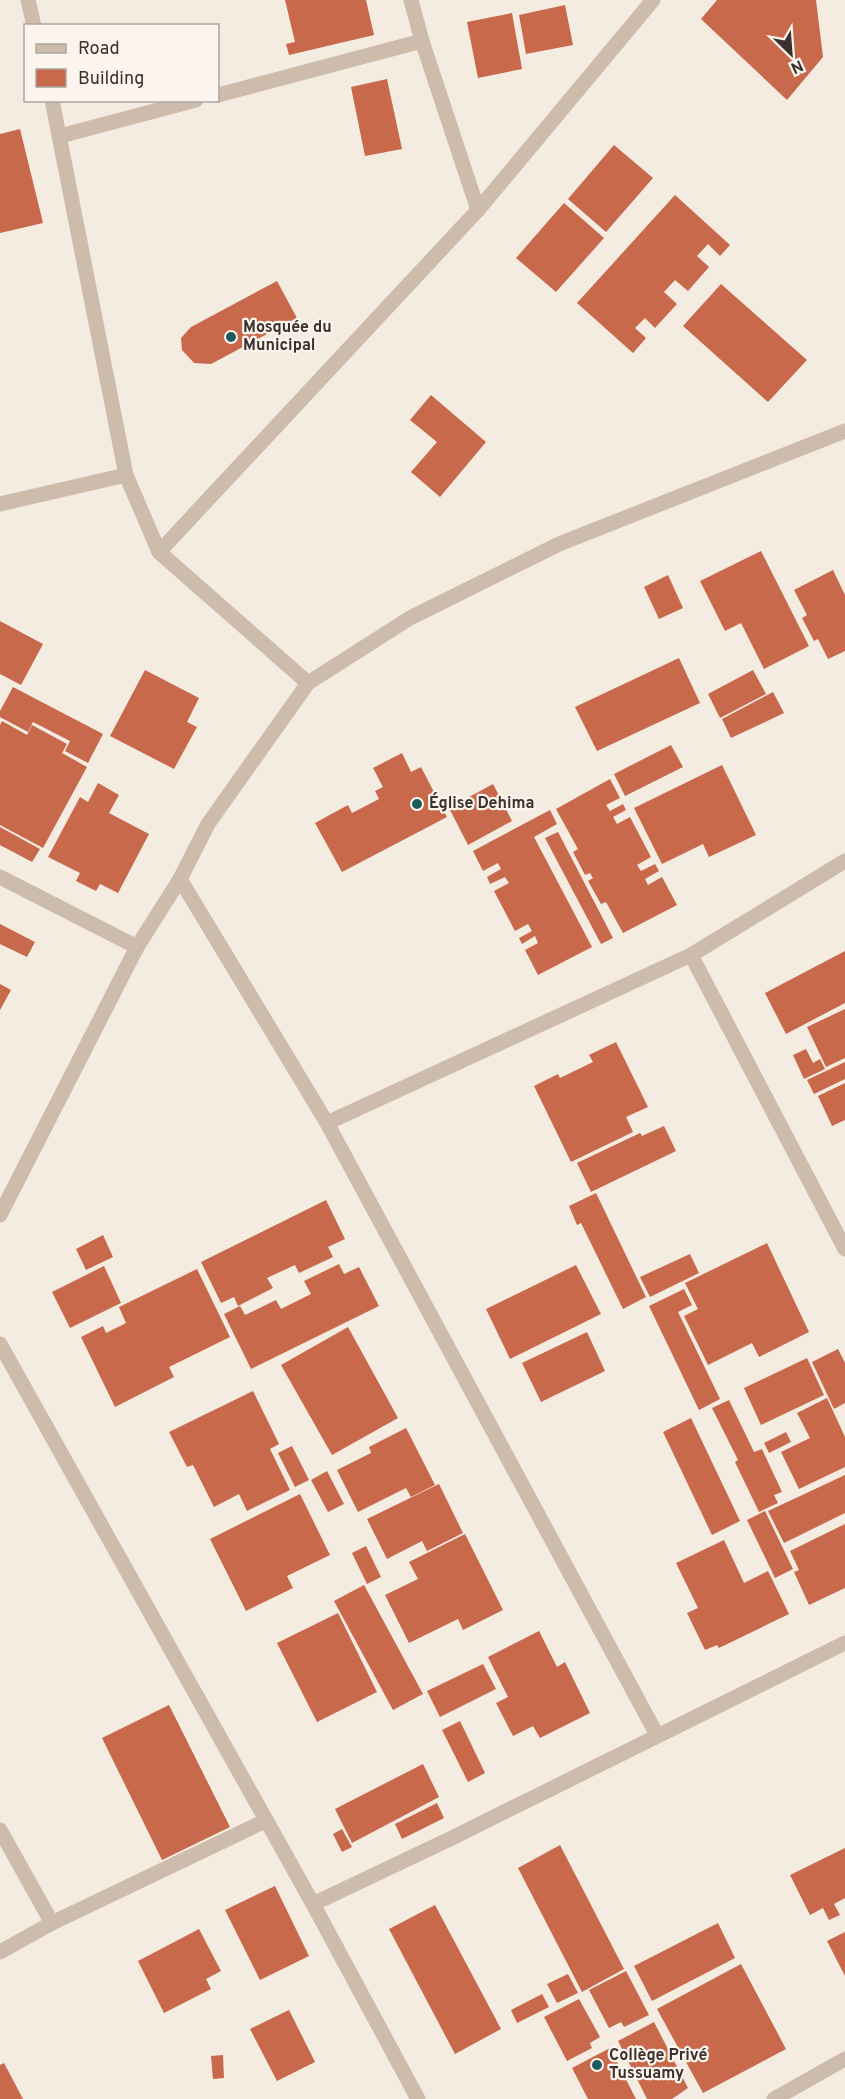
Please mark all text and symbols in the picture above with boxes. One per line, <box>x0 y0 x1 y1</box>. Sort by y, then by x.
legend <box>24 24 219 102</box>
north arrow <box>761 24 821 84</box>
text: Road <box>78 38 120 61</box>
text: N <box>787 54 806 77</box>
text: Building <box>78 68 144 91</box>
place label: Mosquée du Municipal <box>243 318 332 356</box>
marker: Mosquée du Municipal <box>224 330 238 344</box>
place label: Église Dehima <box>429 792 534 814</box>
marker: Église Dehima <box>410 797 424 811</box>
place label: Collège Privé Tussuamy <box>609 2046 707 2084</box>
marker: Collège Privé Tussuamy <box>590 2058 604 2072</box>

